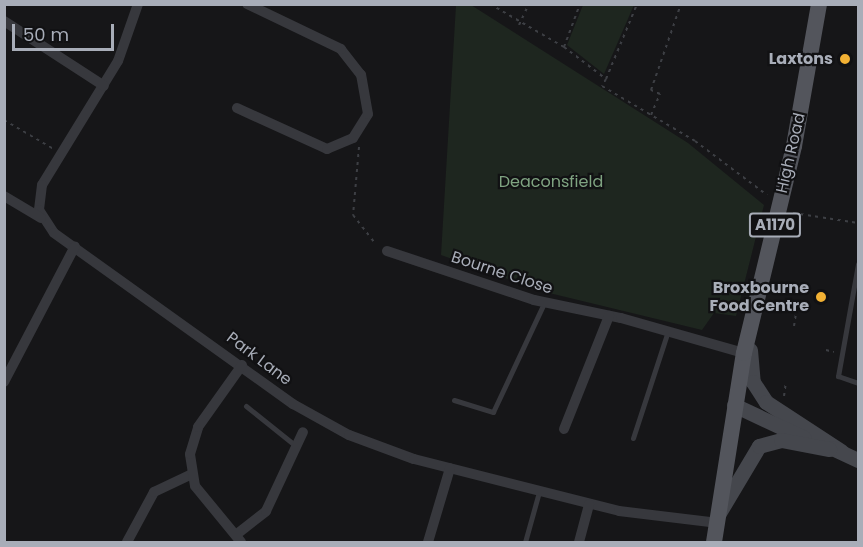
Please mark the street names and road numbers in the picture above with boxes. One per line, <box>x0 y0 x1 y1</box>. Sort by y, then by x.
street label: High Road <box>772 111 810 195</box>
road number: A1170 <box>748 213 802 237</box>
street label: Bourne Close <box>449 248 555 298</box>
street label: Park Lane <box>223 328 295 390</box>

